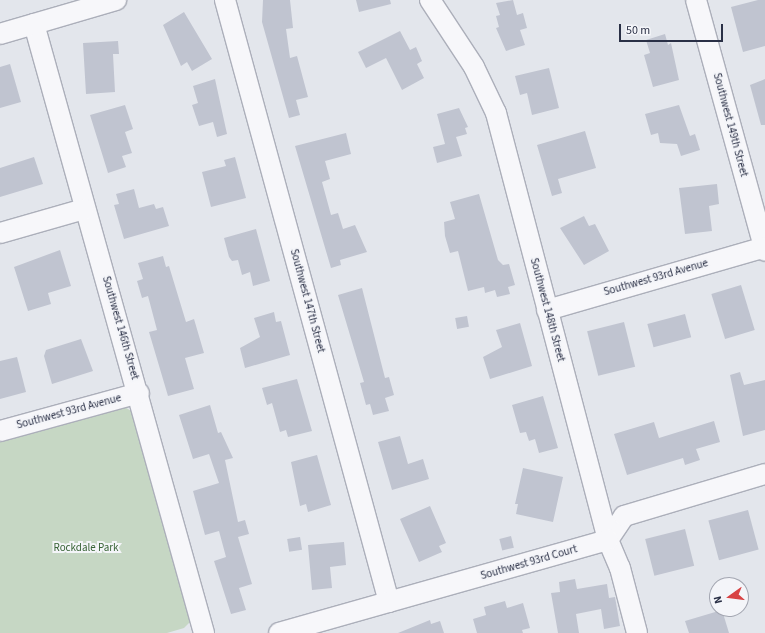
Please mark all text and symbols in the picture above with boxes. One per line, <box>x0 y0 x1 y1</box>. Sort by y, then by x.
scale bar <box>621 16 725 42</box>
text: 50 m <box>626 22 650 39</box>
street label: Southwest 149th Street <box>710 72 750 178</box>
street label: Southwest 147th Street <box>287 248 327 354</box>
street label: Southwest 148th Street <box>527 257 567 363</box>
street label: Southwest 93rd Avenue <box>602 257 710 299</box>
street label: Southwest 146th Street <box>99 275 141 381</box>
street label: Southwest 93rd Avenue <box>15 392 123 432</box>
park label: Rockdale Park <box>53 541 119 555</box>
street label: Southwest 93rd Court <box>479 543 579 583</box>
north arrow <box>709 577 749 617</box>
text: N <box>710 594 726 605</box>

